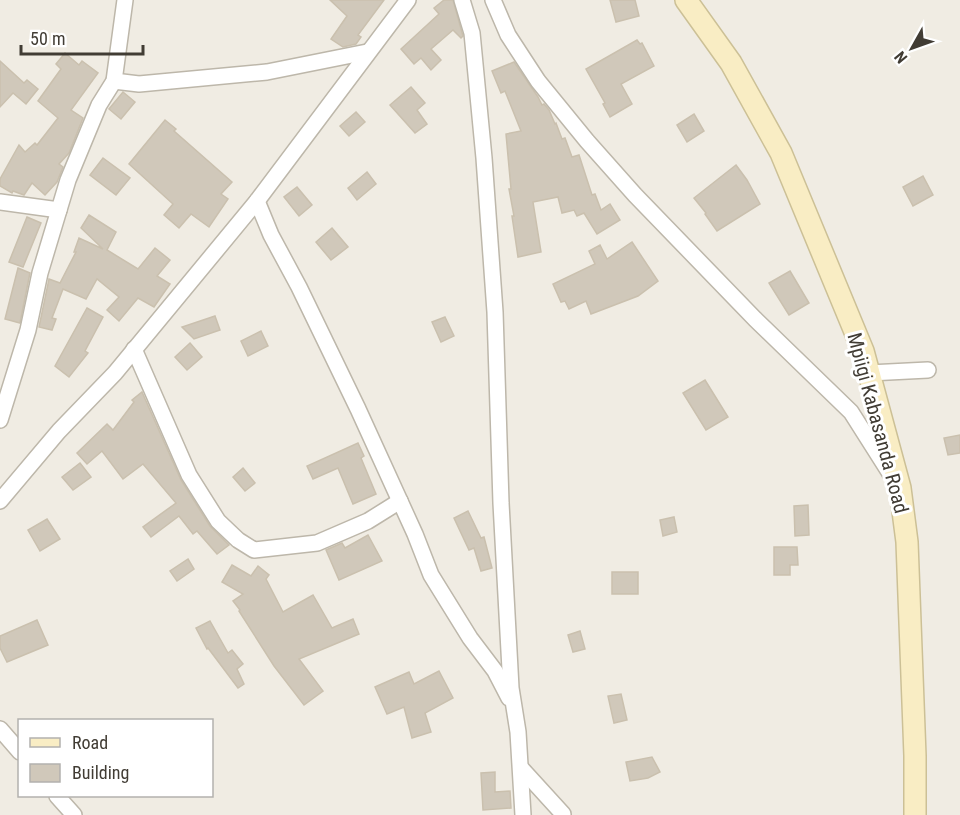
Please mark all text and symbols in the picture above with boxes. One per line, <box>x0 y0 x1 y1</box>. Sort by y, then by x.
scale bar <box>21 18 142 56</box>
north arrow <box>882 18 942 78</box>
text: 50 m <box>30 28 65 49</box>
text: N <box>890 47 911 67</box>
street label: Mpiigi Kabasanda Road <box>842 330 914 516</box>
legend <box>18 719 213 797</box>
text: Road <box>72 732 108 753</box>
text: Building <box>72 762 129 783</box>

